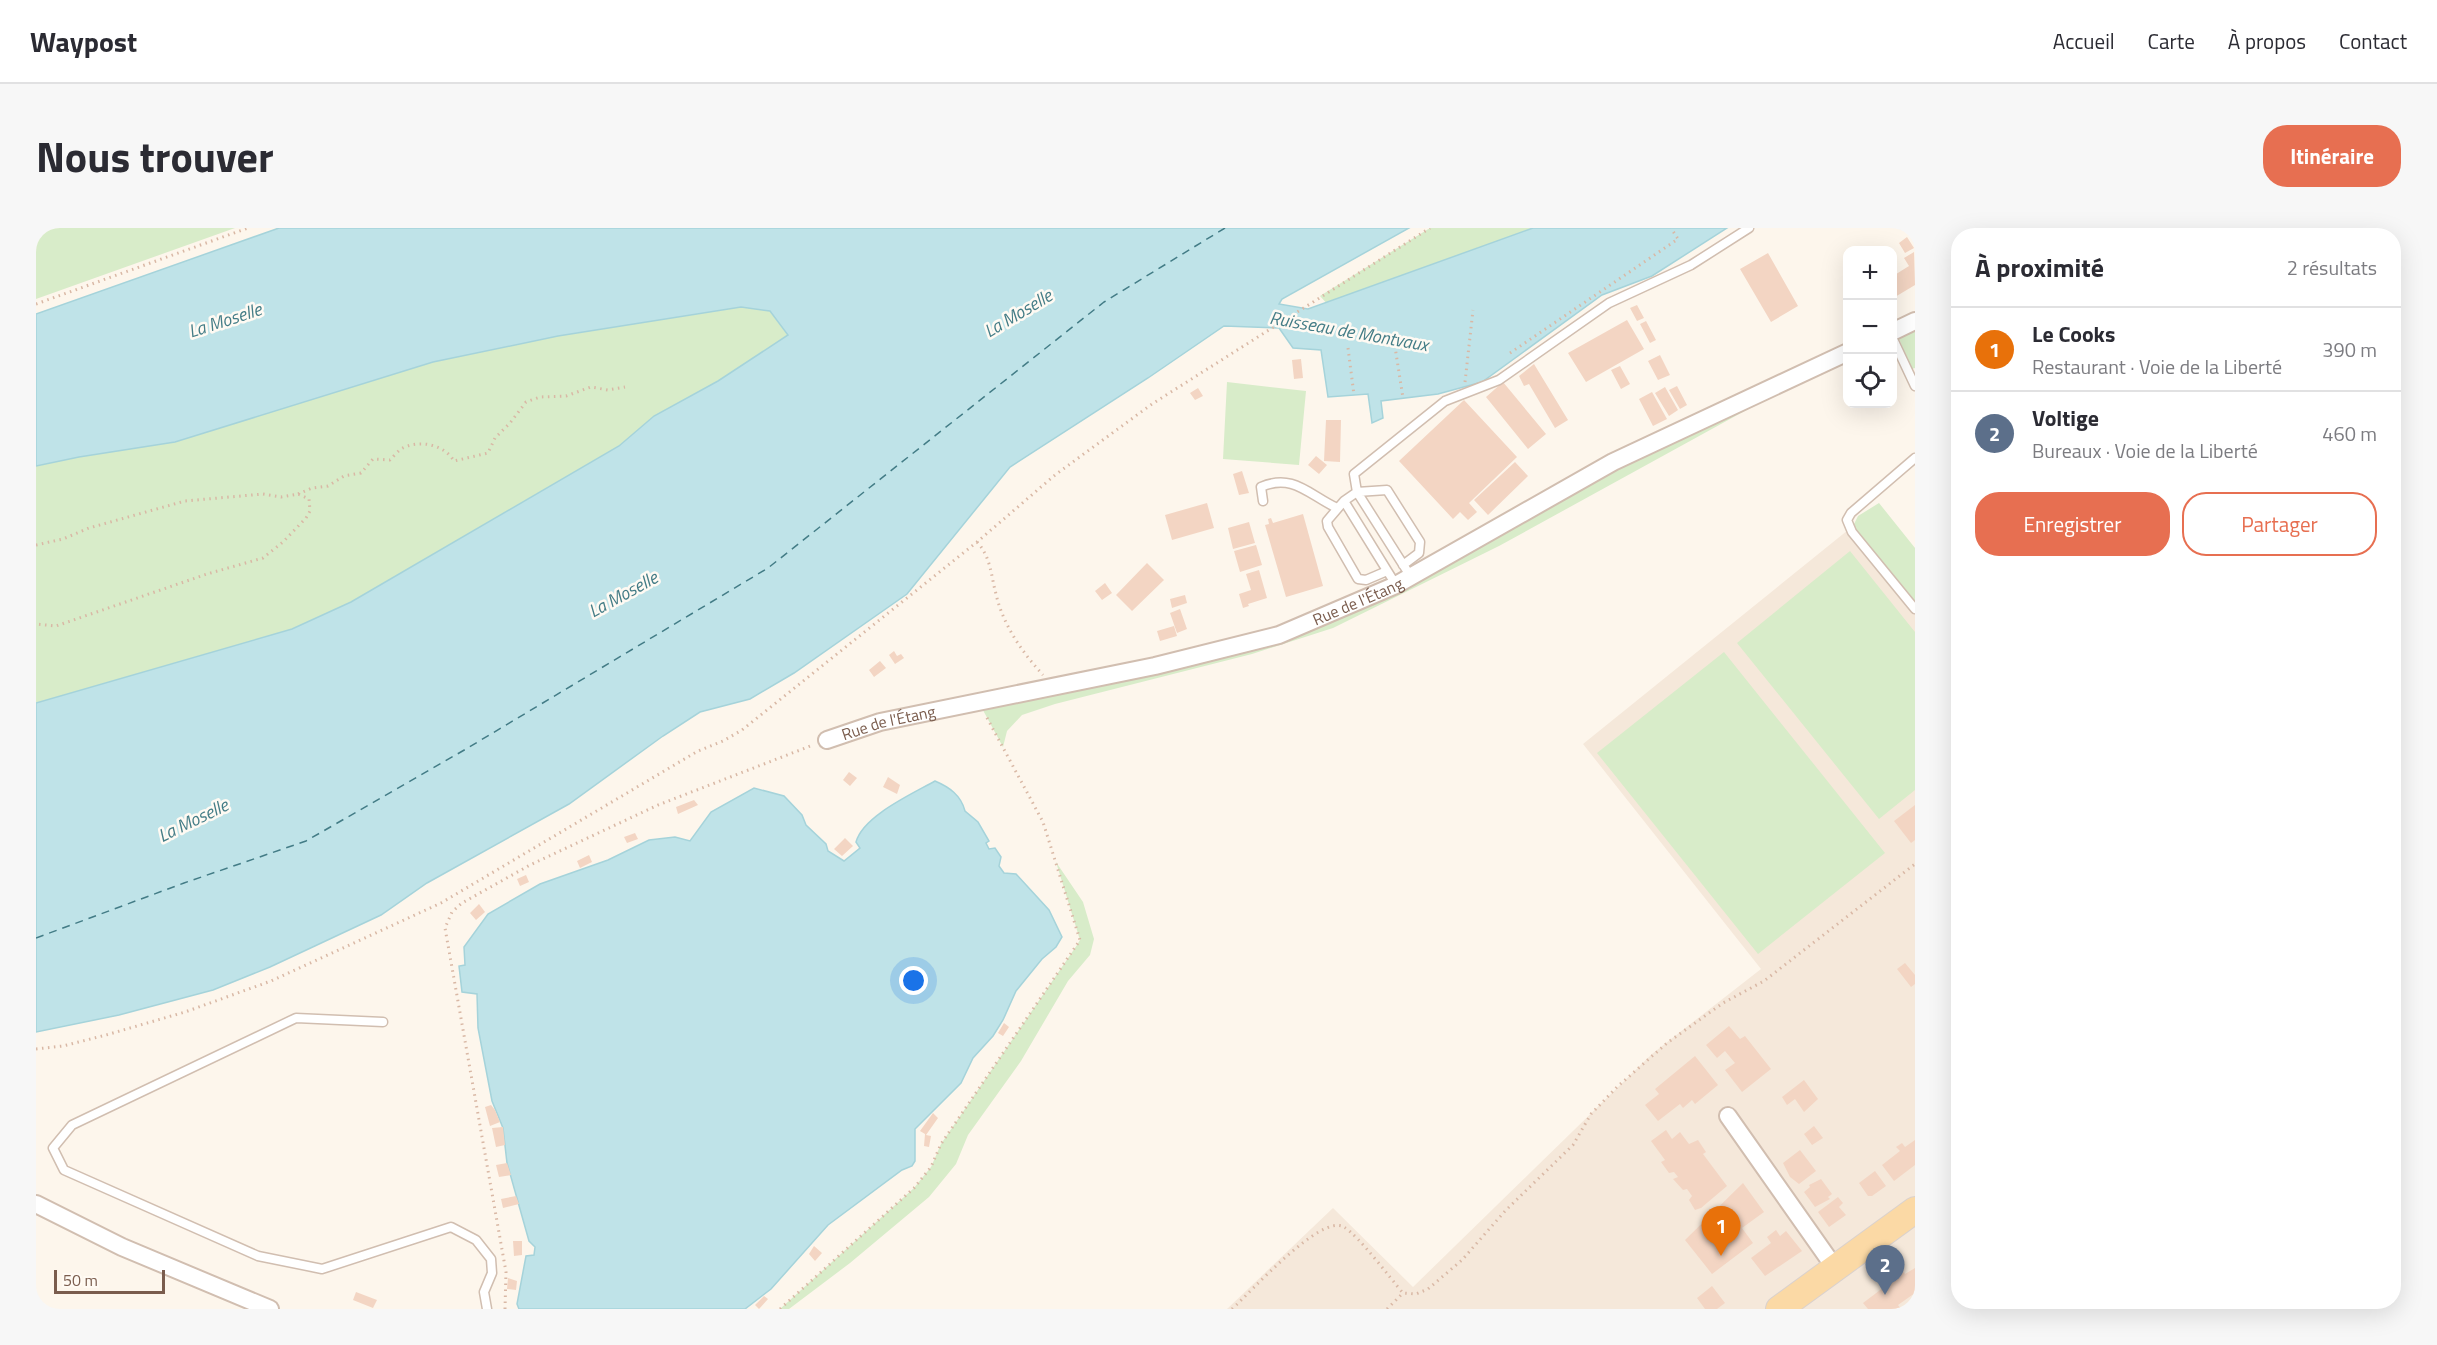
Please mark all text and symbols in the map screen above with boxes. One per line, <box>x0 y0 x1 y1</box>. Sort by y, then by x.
text: Waypost <box>30 20 137 63</box>
text: Accueil <box>2053 25 2115 57</box>
text: Carte <box>2148 25 2195 57</box>
text: À propos <box>2228 25 2306 57</box>
text: Contact <box>2339 25 2407 57</box>
text: Nous trouver <box>36 124 274 188</box>
button: Itinéraire <box>2263 125 2401 187</box>
map controls <box>1843 246 1897 408</box>
button: + <box>1843 246 1897 300</box>
text: À proximité <box>1975 248 2104 287</box>
text: 2 résultats <box>2287 252 2377 283</box>
water label: La Moselle <box>979 281 1059 344</box>
water label: La Moselle <box>185 295 267 345</box>
button: − <box>1843 300 1897 354</box>
water label: Ruisseau de Montvaux <box>1268 304 1433 359</box>
text: Le Cooks <box>2032 317 2115 351</box>
text: 1 <box>1989 334 2000 365</box>
text: 390 m <box>2322 334 2377 365</box>
text: Restaurant · Voie de la Liberté <box>2032 351 2282 382</box>
button: locate <box>1843 354 1897 408</box>
text: Voltige <box>2032 401 2099 435</box>
text: 2 <box>1989 418 2000 449</box>
text: 460 m <box>2322 418 2377 449</box>
text: Bureaux · Voie de la Liberté <box>2032 435 2258 466</box>
button: Enregistrer <box>1975 492 2170 556</box>
button: Partager <box>2182 492 2377 556</box>
water label: La Moselle <box>583 563 664 624</box>
street label: Rue de l'Étang <box>1309 571 1408 631</box>
street label: Rue de l'Étang <box>838 699 937 746</box>
water label: La Moselle <box>153 791 234 849</box>
your location <box>899 966 928 995</box>
pin: 1 <box>1702 1206 1740 1256</box>
pin: 2 <box>1866 1246 1904 1295</box>
scale bar <box>54 1267 165 1294</box>
text: 50 m <box>63 1268 98 1292</box>

